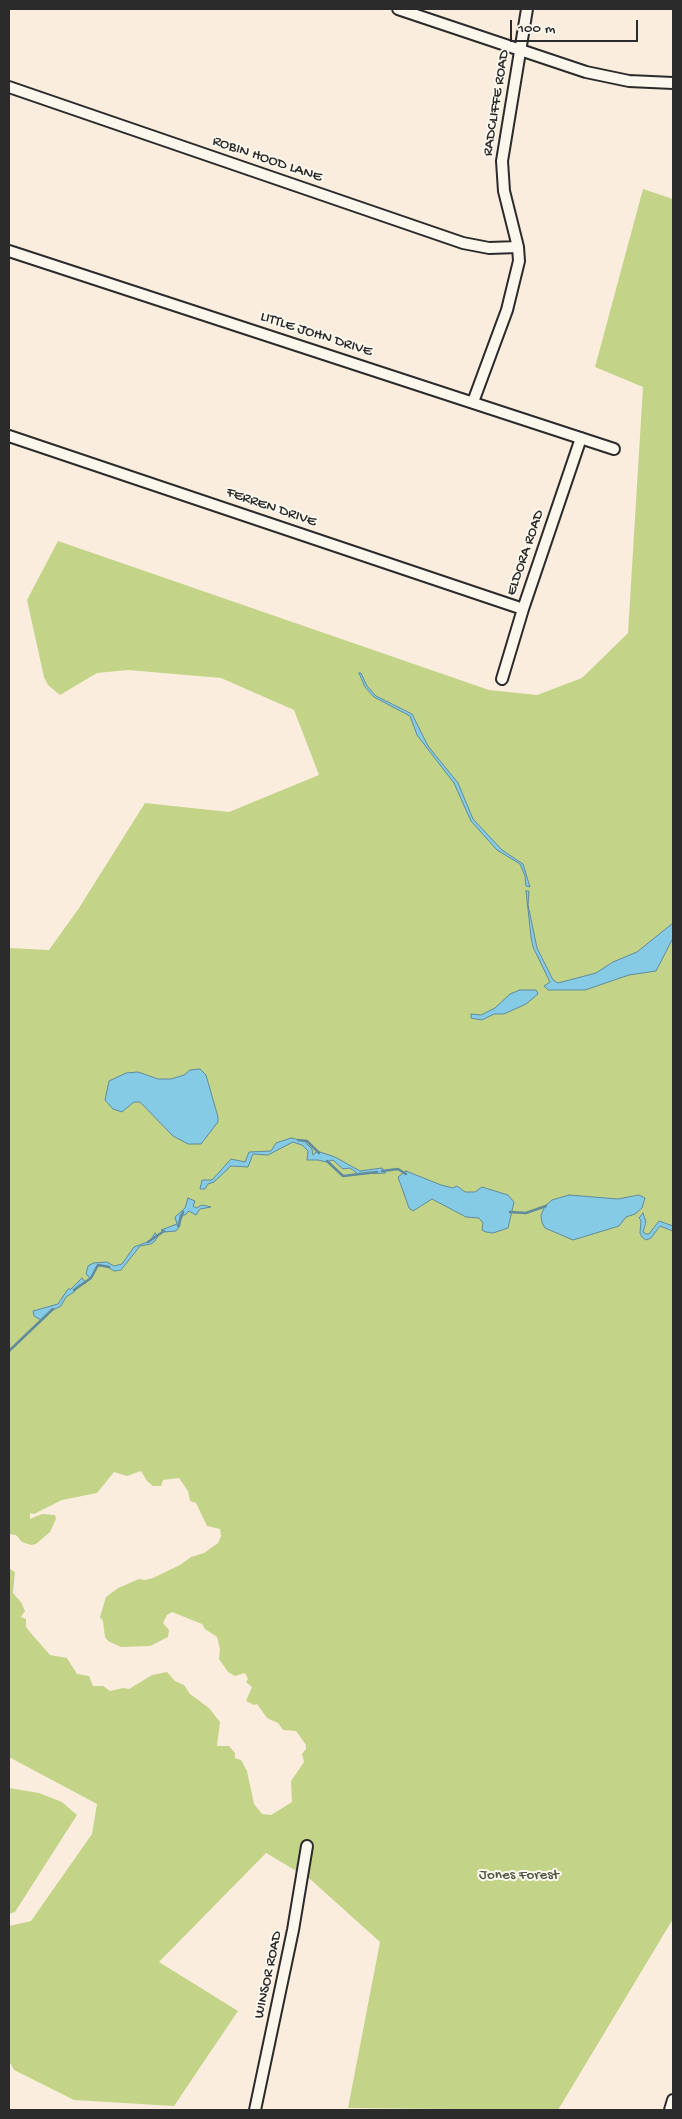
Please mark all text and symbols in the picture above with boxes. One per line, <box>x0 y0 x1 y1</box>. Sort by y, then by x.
scale bar <box>512 10 640 42</box>
text: 100 m <box>518 20 555 38</box>
street label: RADCLIFFE ROAD <box>480 49 514 157</box>
street label: ROBIN HOOD LANE <box>210 133 324 187</box>
street label: LITTLE JOHN DRIVE <box>258 308 374 362</box>
street label: FERREN DRIVE <box>223 484 319 532</box>
street label: ELDORA ROAD <box>503 508 549 598</box>
park label: Jones Forest <box>479 1867 559 1885</box>
street label: WINSOR ROAD <box>251 1930 287 2020</box>

